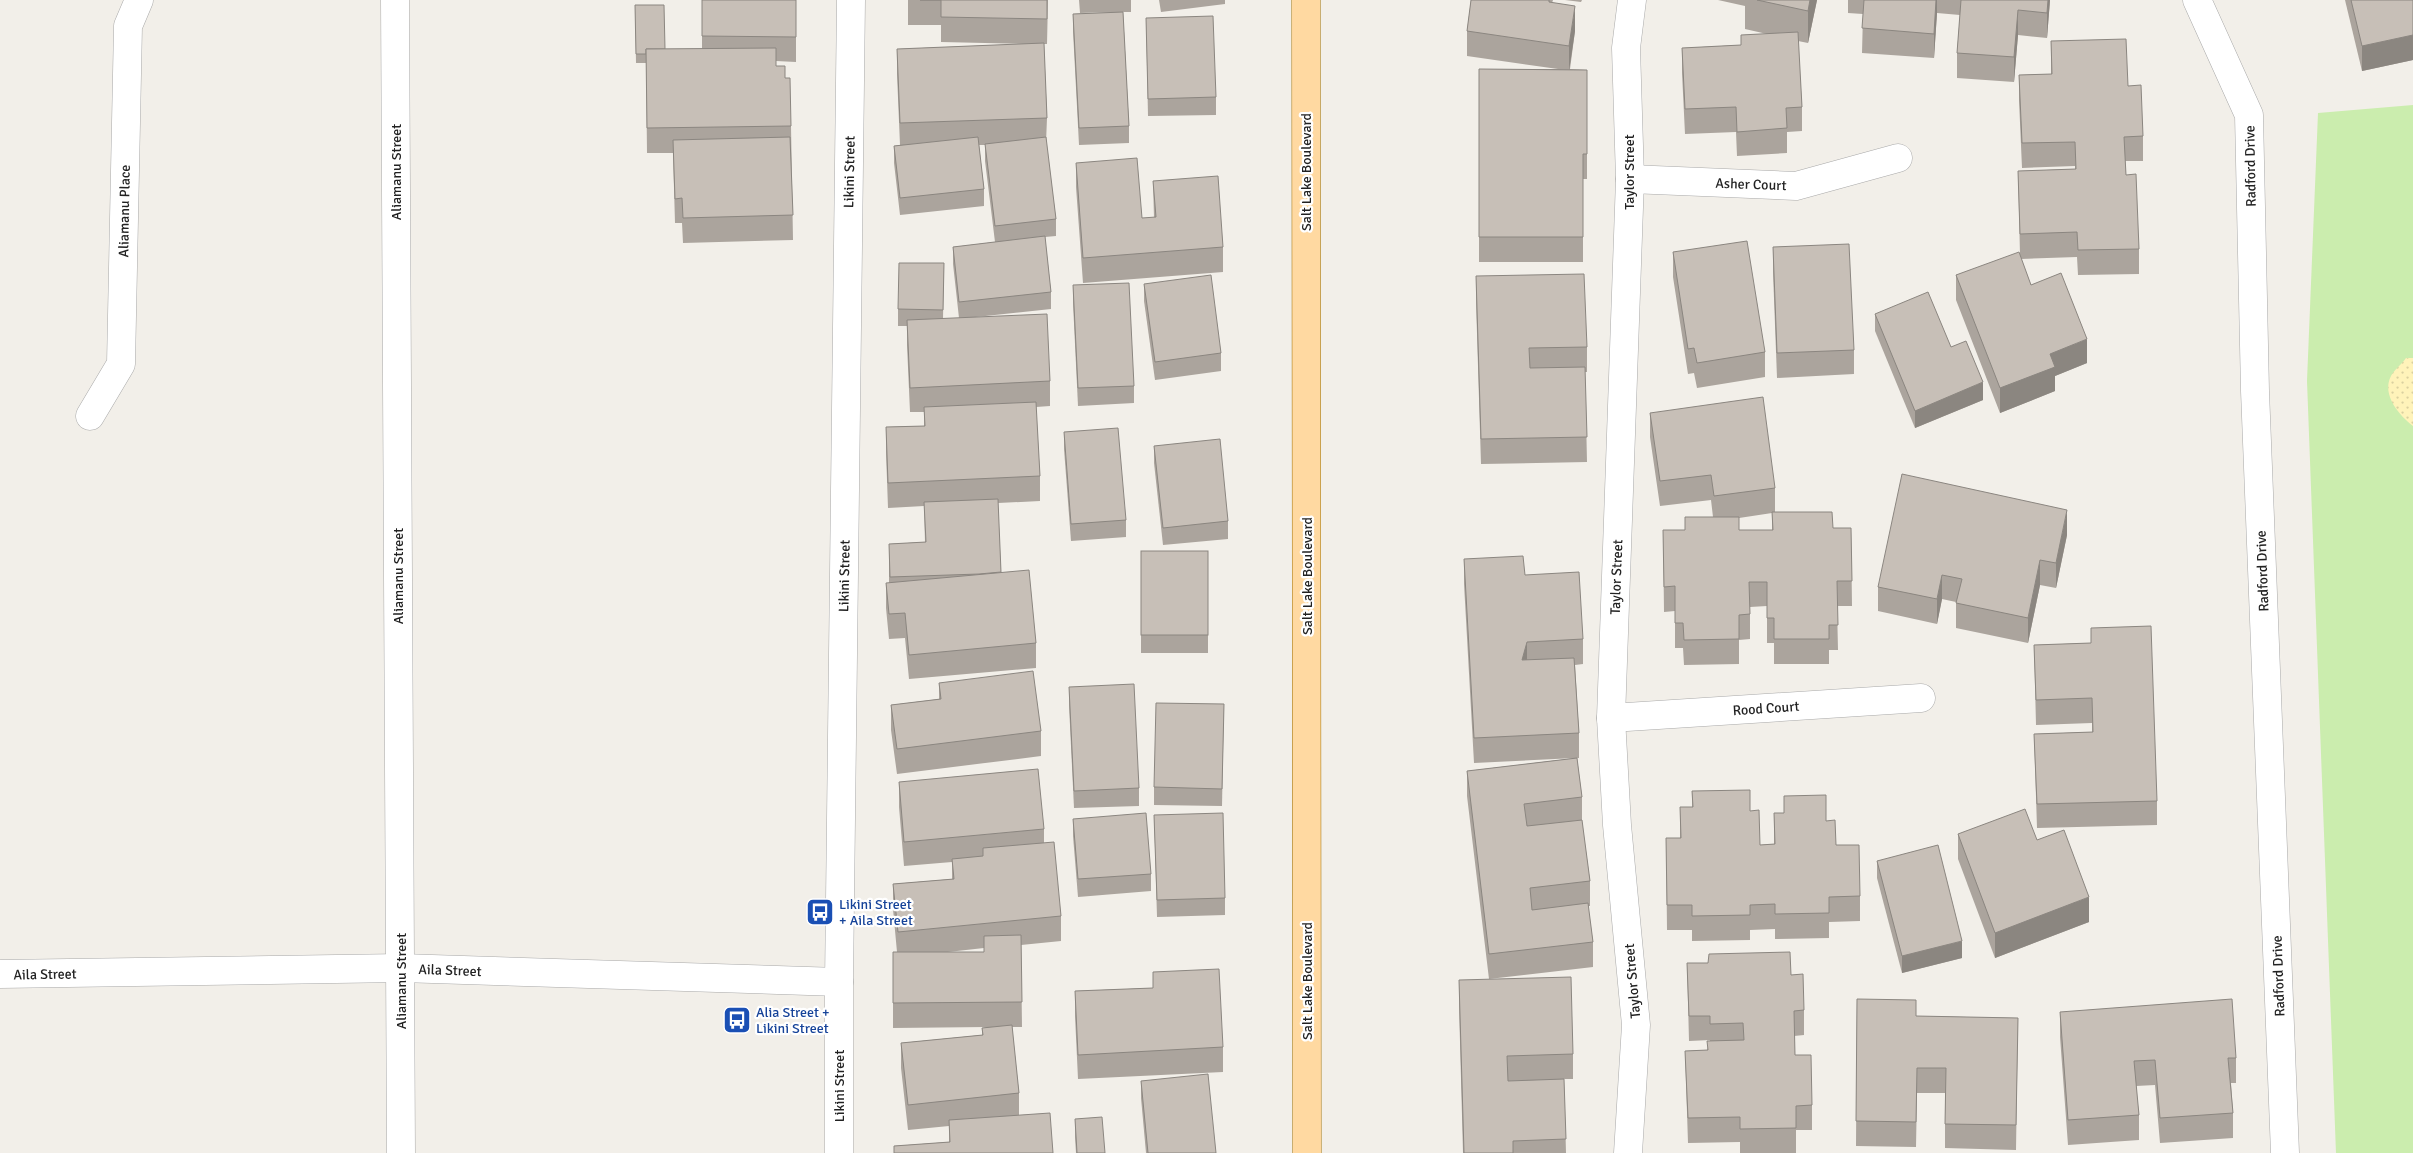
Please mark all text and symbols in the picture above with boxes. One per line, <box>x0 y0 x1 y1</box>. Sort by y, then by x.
street label: Salt Lake Boulevard <box>1298 113 1315 231</box>
street label: Aliamanu Street <box>388 124 405 220</box>
street label: Radford Drive <box>2241 125 2260 207</box>
street label: Taylor Street <box>1621 134 1638 210</box>
street label: Likini Street <box>840 135 859 208</box>
street label: Aliamanu Place <box>115 165 134 257</box>
street label: Asher Court <box>1715 175 1787 194</box>
street label: Salt Lake Boulevard <box>1299 517 1316 635</box>
street label: Aliamanu Street <box>390 528 407 624</box>
street label: Radford Drive <box>2253 530 2272 612</box>
street label: Likini Street <box>835 539 854 612</box>
street label: Taylor Street <box>1607 539 1626 615</box>
street label: Rood Court <box>1732 698 1800 719</box>
place label: Likini Street + Aila Street <box>839 896 913 929</box>
bus stop icon: Likini Street + Aila Street <box>805 897 835 927</box>
street label: Salt Lake Boulevard <box>1299 922 1316 1040</box>
street label: Aliamanu Street <box>393 933 410 1029</box>
street label: Radford Drive <box>2269 935 2288 1017</box>
street label: Taylor Street <box>1621 943 1644 1019</box>
street label: Aila Street <box>418 961 482 980</box>
street label: Aila Street <box>13 965 77 984</box>
place label: Alia Street + Likini Street <box>756 1004 830 1037</box>
bus stop icon: Alia Street + Likini Street <box>722 1005 752 1035</box>
street label: Likini Street <box>831 1050 848 1122</box>

